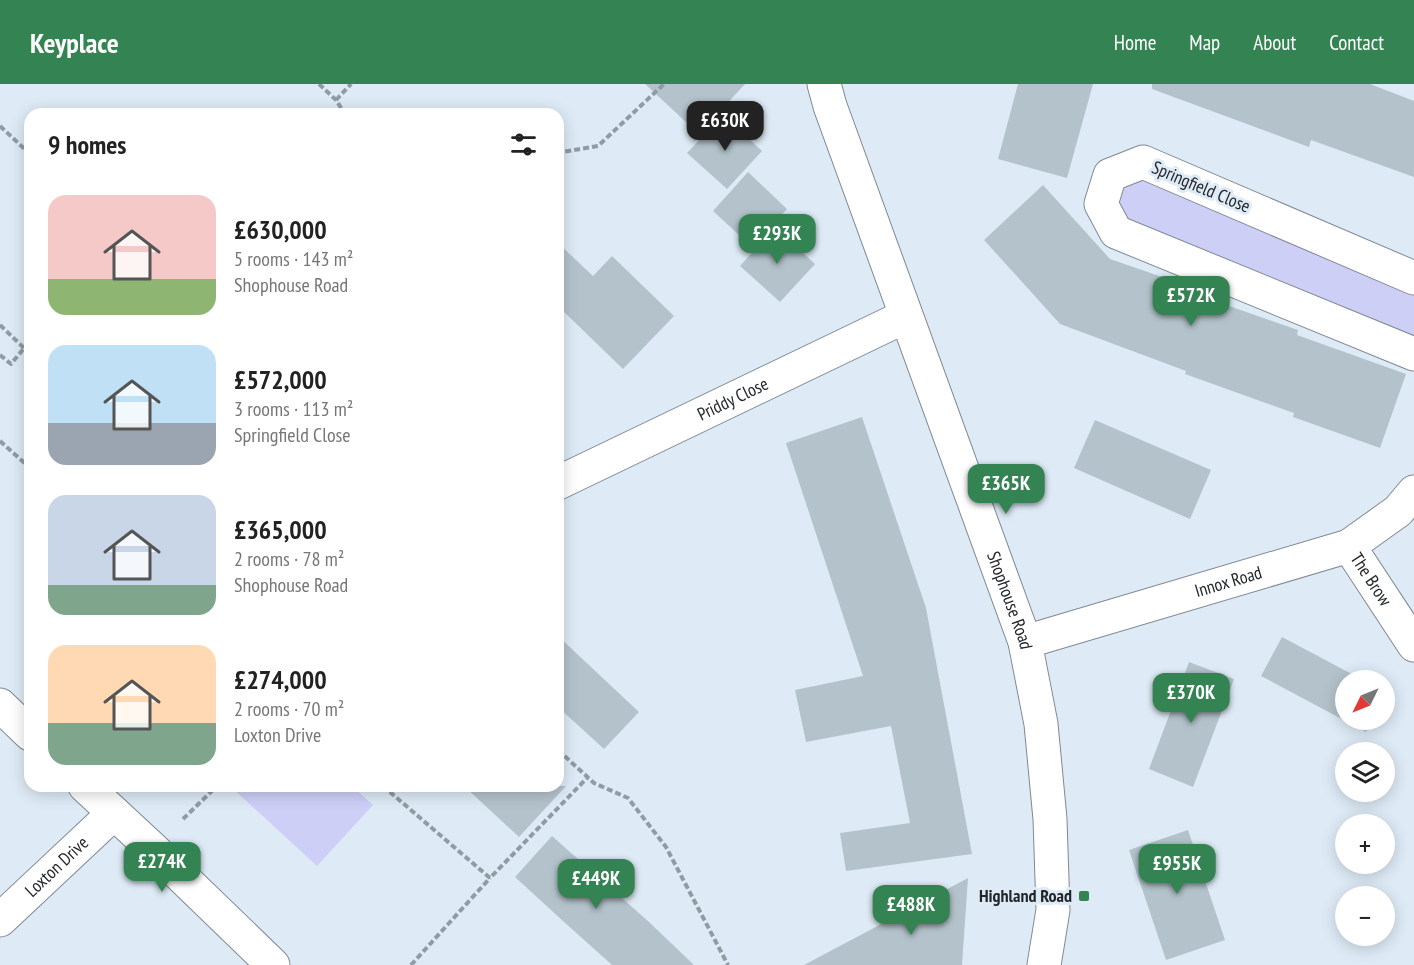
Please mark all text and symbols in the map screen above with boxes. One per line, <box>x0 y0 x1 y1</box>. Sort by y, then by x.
text: Keyplace <box>30 24 119 61</box>
text: Home <box>1114 29 1156 56</box>
text: Map <box>1189 29 1220 56</box>
text: About <box>1253 29 1296 56</box>
text: Contact <box>1329 29 1384 56</box>
pin: £630K <box>683 101 767 152</box>
text: £630K <box>701 107 749 133</box>
text: 9 homes <box>48 128 126 161</box>
icon: filters <box>507 128 540 161</box>
street label: Springfield Close <box>1148 155 1254 218</box>
text: £630,000 <box>234 213 327 246</box>
pin: £293K <box>735 214 819 265</box>
icon: home <box>96 219 168 291</box>
text: £293K <box>753 220 801 246</box>
text: 5 rooms · 143 m² <box>234 246 353 272</box>
text: Shophouse Road <box>234 272 348 298</box>
pin: £572K <box>1149 276 1233 327</box>
text: £572K <box>1167 282 1215 308</box>
text: £572,000 <box>234 363 327 396</box>
icon: home <box>96 369 168 441</box>
street label: Priddy Close <box>693 372 772 425</box>
text: 3 rooms · 113 m² <box>234 396 353 422</box>
text: Springfield Close <box>234 422 351 448</box>
pin: £365K <box>964 464 1048 515</box>
text: £365K <box>982 470 1030 496</box>
text: £365,000 <box>234 513 327 546</box>
icon: home <box>96 519 168 591</box>
text: 2 rooms · 78 m² <box>234 546 344 572</box>
street label: Shophouse Road <box>982 548 1038 651</box>
street label: The Brow <box>1346 548 1397 610</box>
street label: Innox Road <box>1192 560 1264 602</box>
text: Shophouse Road <box>234 572 348 598</box>
text: £274,000 <box>234 663 327 696</box>
icon: home <box>96 669 168 741</box>
north arrow <box>1335 670 1395 730</box>
map controls <box>1335 670 1395 946</box>
pin: £370K <box>1149 673 1233 724</box>
text: £370K <box>1167 679 1215 705</box>
text: 2 rooms · 70 m² <box>234 696 344 722</box>
text: Loxton Drive <box>234 722 321 748</box>
button: layers <box>1335 742 1395 802</box>
button: + <box>1335 814 1395 874</box>
street label: Loxton Drive <box>20 831 93 902</box>
pin: £274K <box>120 842 204 893</box>
pin: £955K <box>1135 844 1219 895</box>
text: £274K <box>138 848 186 874</box>
text: £955K <box>1153 850 1201 876</box>
pin: £449K <box>554 859 638 910</box>
text: £449K <box>572 865 620 891</box>
place label: Highland Road <box>979 884 1072 907</box>
pin: £488K <box>869 885 953 936</box>
button: − <box>1335 886 1395 946</box>
marker: Highland Road <box>1077 889 1091 903</box>
text: £488K <box>887 891 935 917</box>

